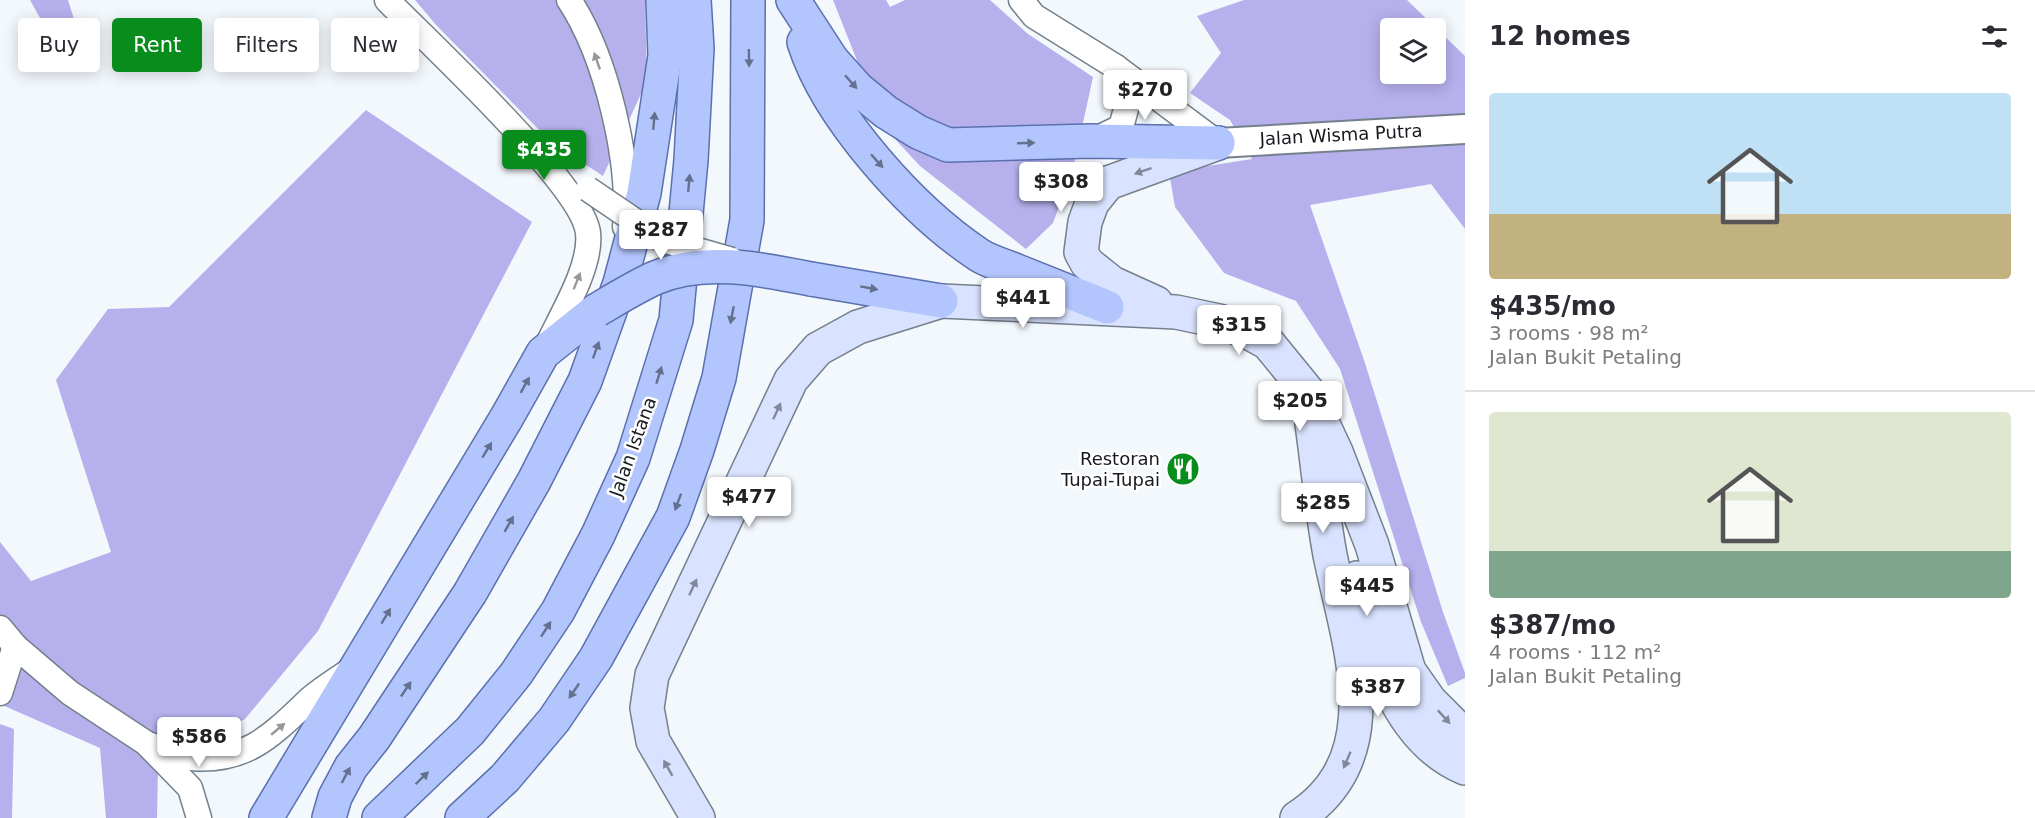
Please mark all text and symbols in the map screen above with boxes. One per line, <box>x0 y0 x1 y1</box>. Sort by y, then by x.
chip: Buy <box>18 18 100 72</box>
chip: Rent <box>112 18 202 72</box>
chip: Filters <box>214 18 319 72</box>
chip: New <box>331 18 419 72</box>
map controls <box>1380 18 1446 84</box>
button: layers <box>1380 18 1446 84</box>
icon: filters <box>1978 20 2011 53</box>
text: 12 homes <box>1489 21 1631 51</box>
one-way arrow <box>744 49 754 68</box>
one-way arrow <box>592 51 602 69</box>
pin: $270 <box>1109 70 1181 121</box>
one-way arrow <box>844 74 857 89</box>
text: $270 <box>1117 77 1173 101</box>
one-way arrow <box>649 111 659 130</box>
street label: Jalan Wisma Putra <box>1258 120 1423 149</box>
pin: $435 <box>508 130 580 181</box>
icon: home <box>1696 132 1804 240</box>
text: $435 <box>516 137 572 161</box>
one-way arrow <box>1017 138 1036 148</box>
one-way arrow <box>870 153 884 168</box>
pin: $308 <box>1025 162 1097 213</box>
one-way arrow <box>1134 167 1152 176</box>
text: $308 <box>1033 169 1089 193</box>
one-way arrow <box>684 173 694 192</box>
pin: $287 <box>625 210 697 261</box>
text: $287 <box>633 217 689 241</box>
one-way arrow <box>572 271 582 289</box>
pin: $441 <box>987 278 1059 329</box>
one-way arrow <box>859 284 878 293</box>
text: $441 <box>995 285 1051 309</box>
text: $435/mo <box>1489 291 1616 321</box>
pin: $315 <box>1203 305 1275 356</box>
one-way arrow <box>727 306 736 325</box>
text: $315 <box>1211 312 1267 336</box>
text: 3 rooms · 98 m² <box>1489 321 1649 345</box>
one-way arrow <box>592 341 601 359</box>
text: Jalan Bukit Petaling <box>1489 345 1682 369</box>
one-way arrow <box>655 366 664 384</box>
one-way arrow <box>520 376 530 393</box>
pin: $205 <box>1264 381 1336 432</box>
text: $205 <box>1272 388 1328 412</box>
street label: Jalan Istana <box>604 394 660 501</box>
one-way arrow <box>772 402 781 419</box>
one-way arrow <box>482 442 493 458</box>
place label: Restoran Tupai-Tupai <box>1060 448 1160 490</box>
restaurant icon: Restoran Tupai-Tupai <box>1165 451 1201 487</box>
icon: home <box>1696 451 1804 559</box>
pin: $477 <box>713 477 785 528</box>
pin: $285 <box>1287 483 1359 534</box>
text: $477 <box>721 484 777 508</box>
text: $285 <box>1295 490 1351 514</box>
one-way arrow <box>673 494 683 512</box>
one-way arrow <box>504 516 515 532</box>
pin: $445 <box>1331 566 1403 617</box>
text: $445 <box>1339 573 1395 597</box>
one-way arrow <box>688 578 697 595</box>
one-way arrow <box>380 608 391 624</box>
text: $387/mo <box>1489 610 1616 640</box>
one-way arrow <box>541 621 552 637</box>
text: 4 rooms · 112 m² <box>1489 640 1661 664</box>
text: Jalan Bukit Petaling <box>1489 664 1682 688</box>
pin: $387 <box>1342 667 1414 718</box>
text: $387 <box>1350 674 1406 698</box>
one-way arrow <box>400 682 412 698</box>
one-way arrow <box>568 683 580 699</box>
one-way arrow <box>1437 710 1451 724</box>
pin: $586 <box>163 717 235 768</box>
one-way arrow <box>270 723 286 736</box>
text: $586 <box>171 724 227 748</box>
one-way arrow <box>1342 751 1351 769</box>
one-way arrow <box>662 760 673 776</box>
one-way arrow <box>341 767 351 784</box>
one-way arrow <box>414 771 428 785</box>

